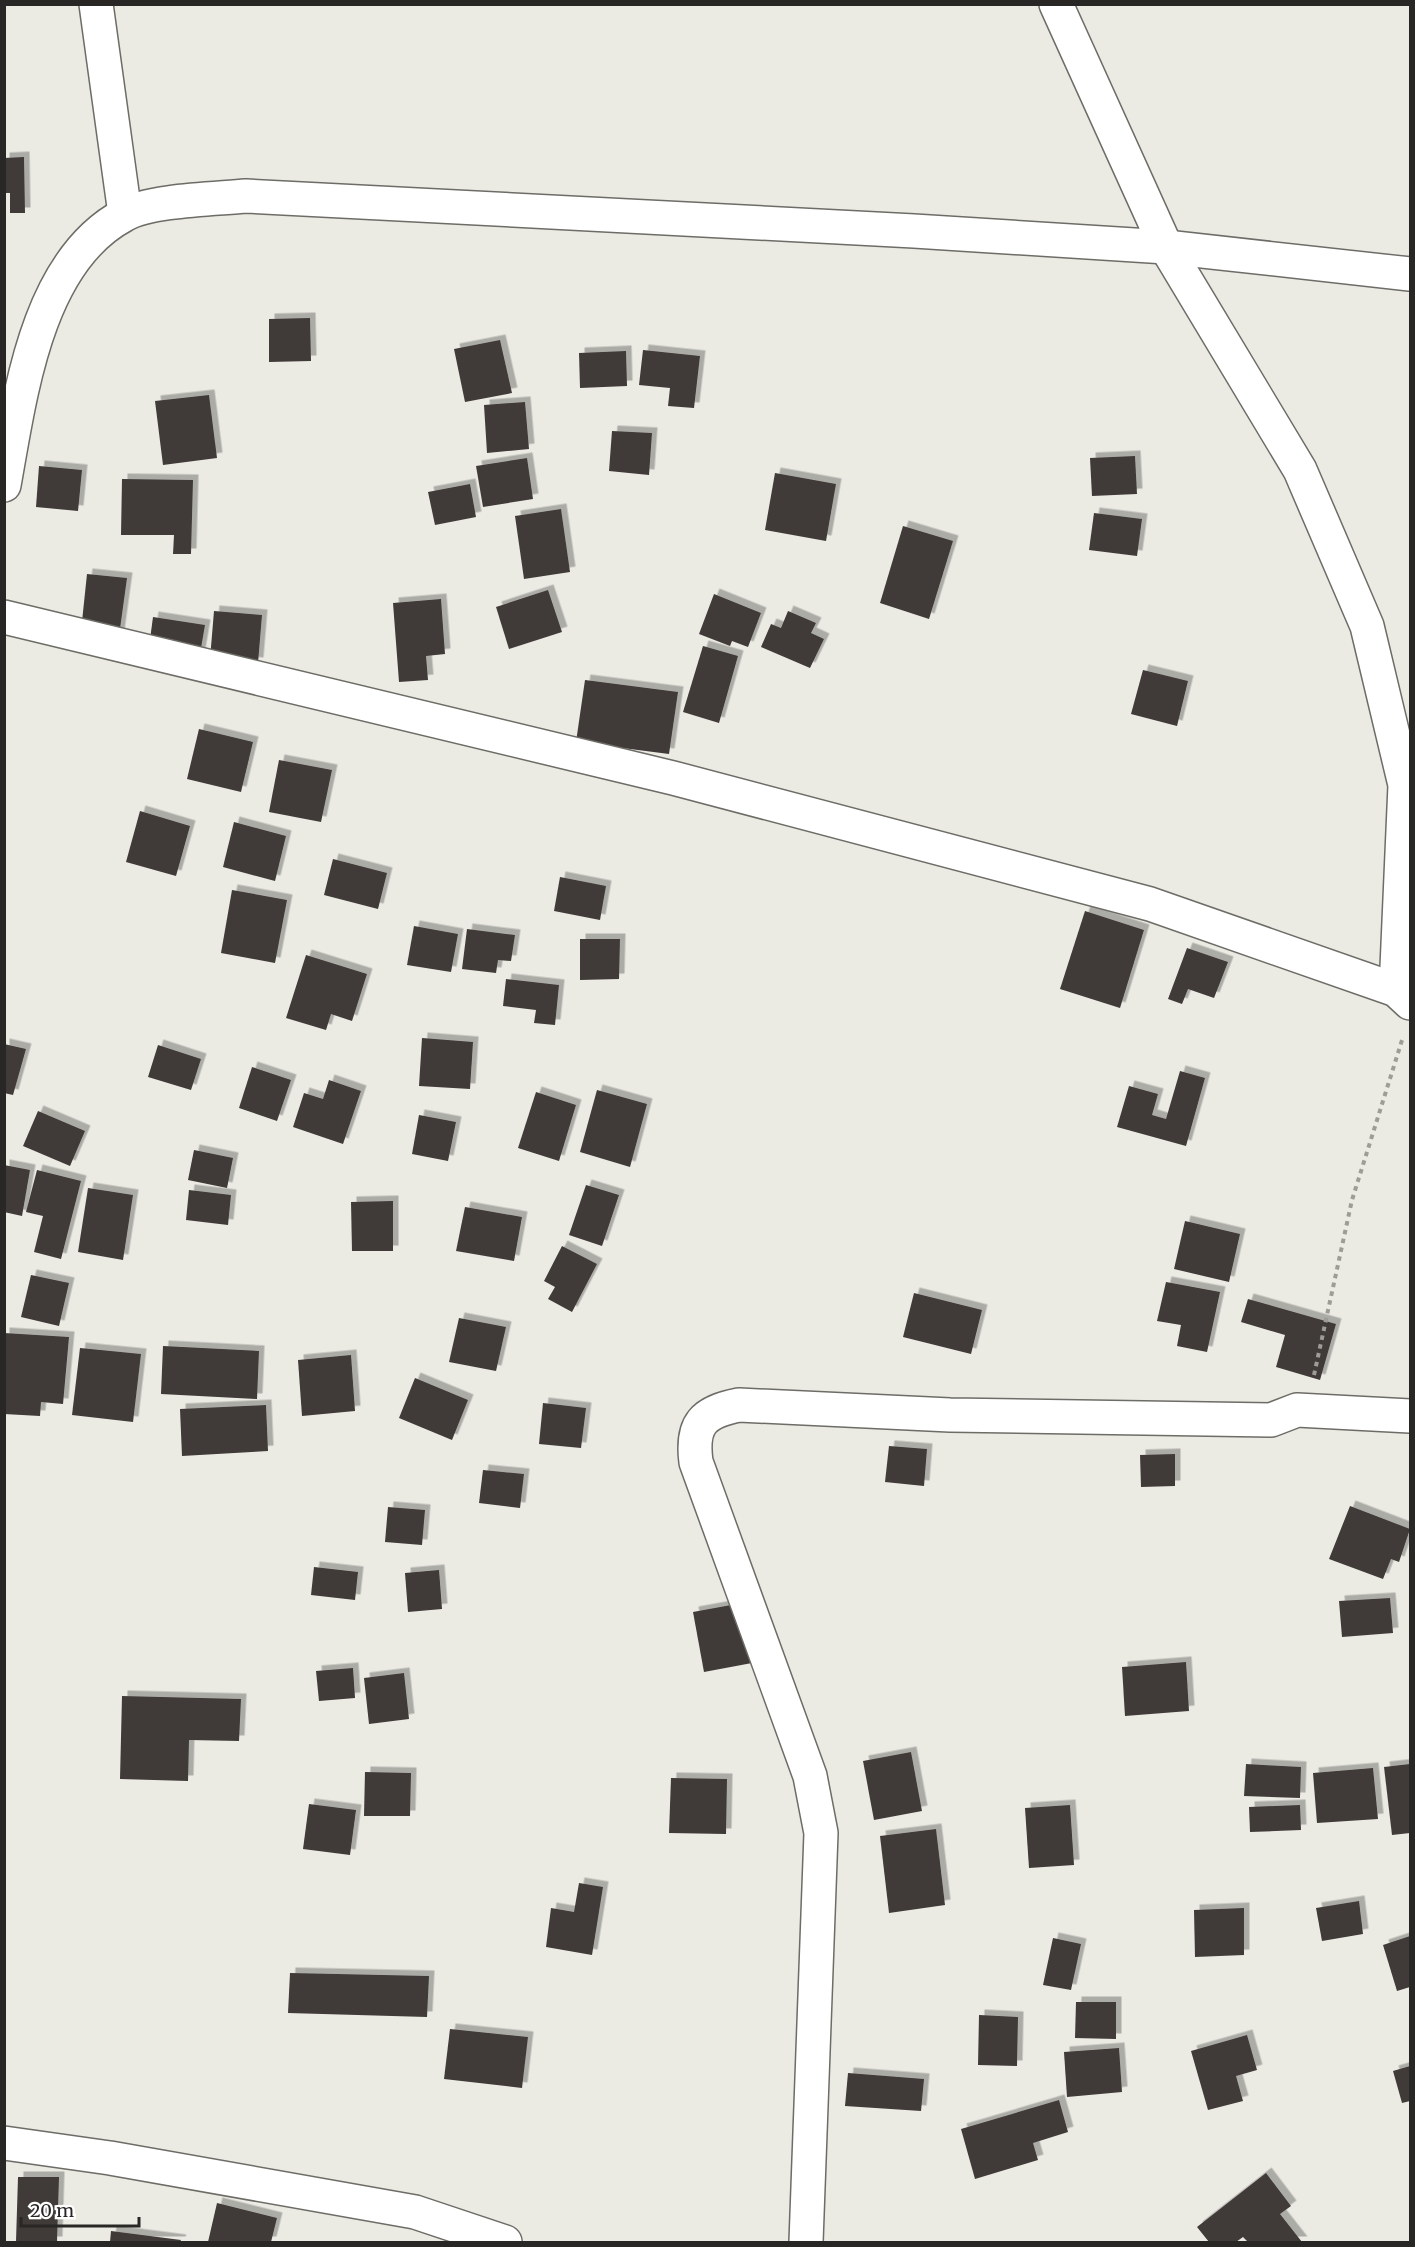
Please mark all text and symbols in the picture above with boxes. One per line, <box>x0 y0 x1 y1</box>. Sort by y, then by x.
scale bar <box>21 2190 140 2228</box>
text: 20 m <box>30 2199 74 2222</box>

